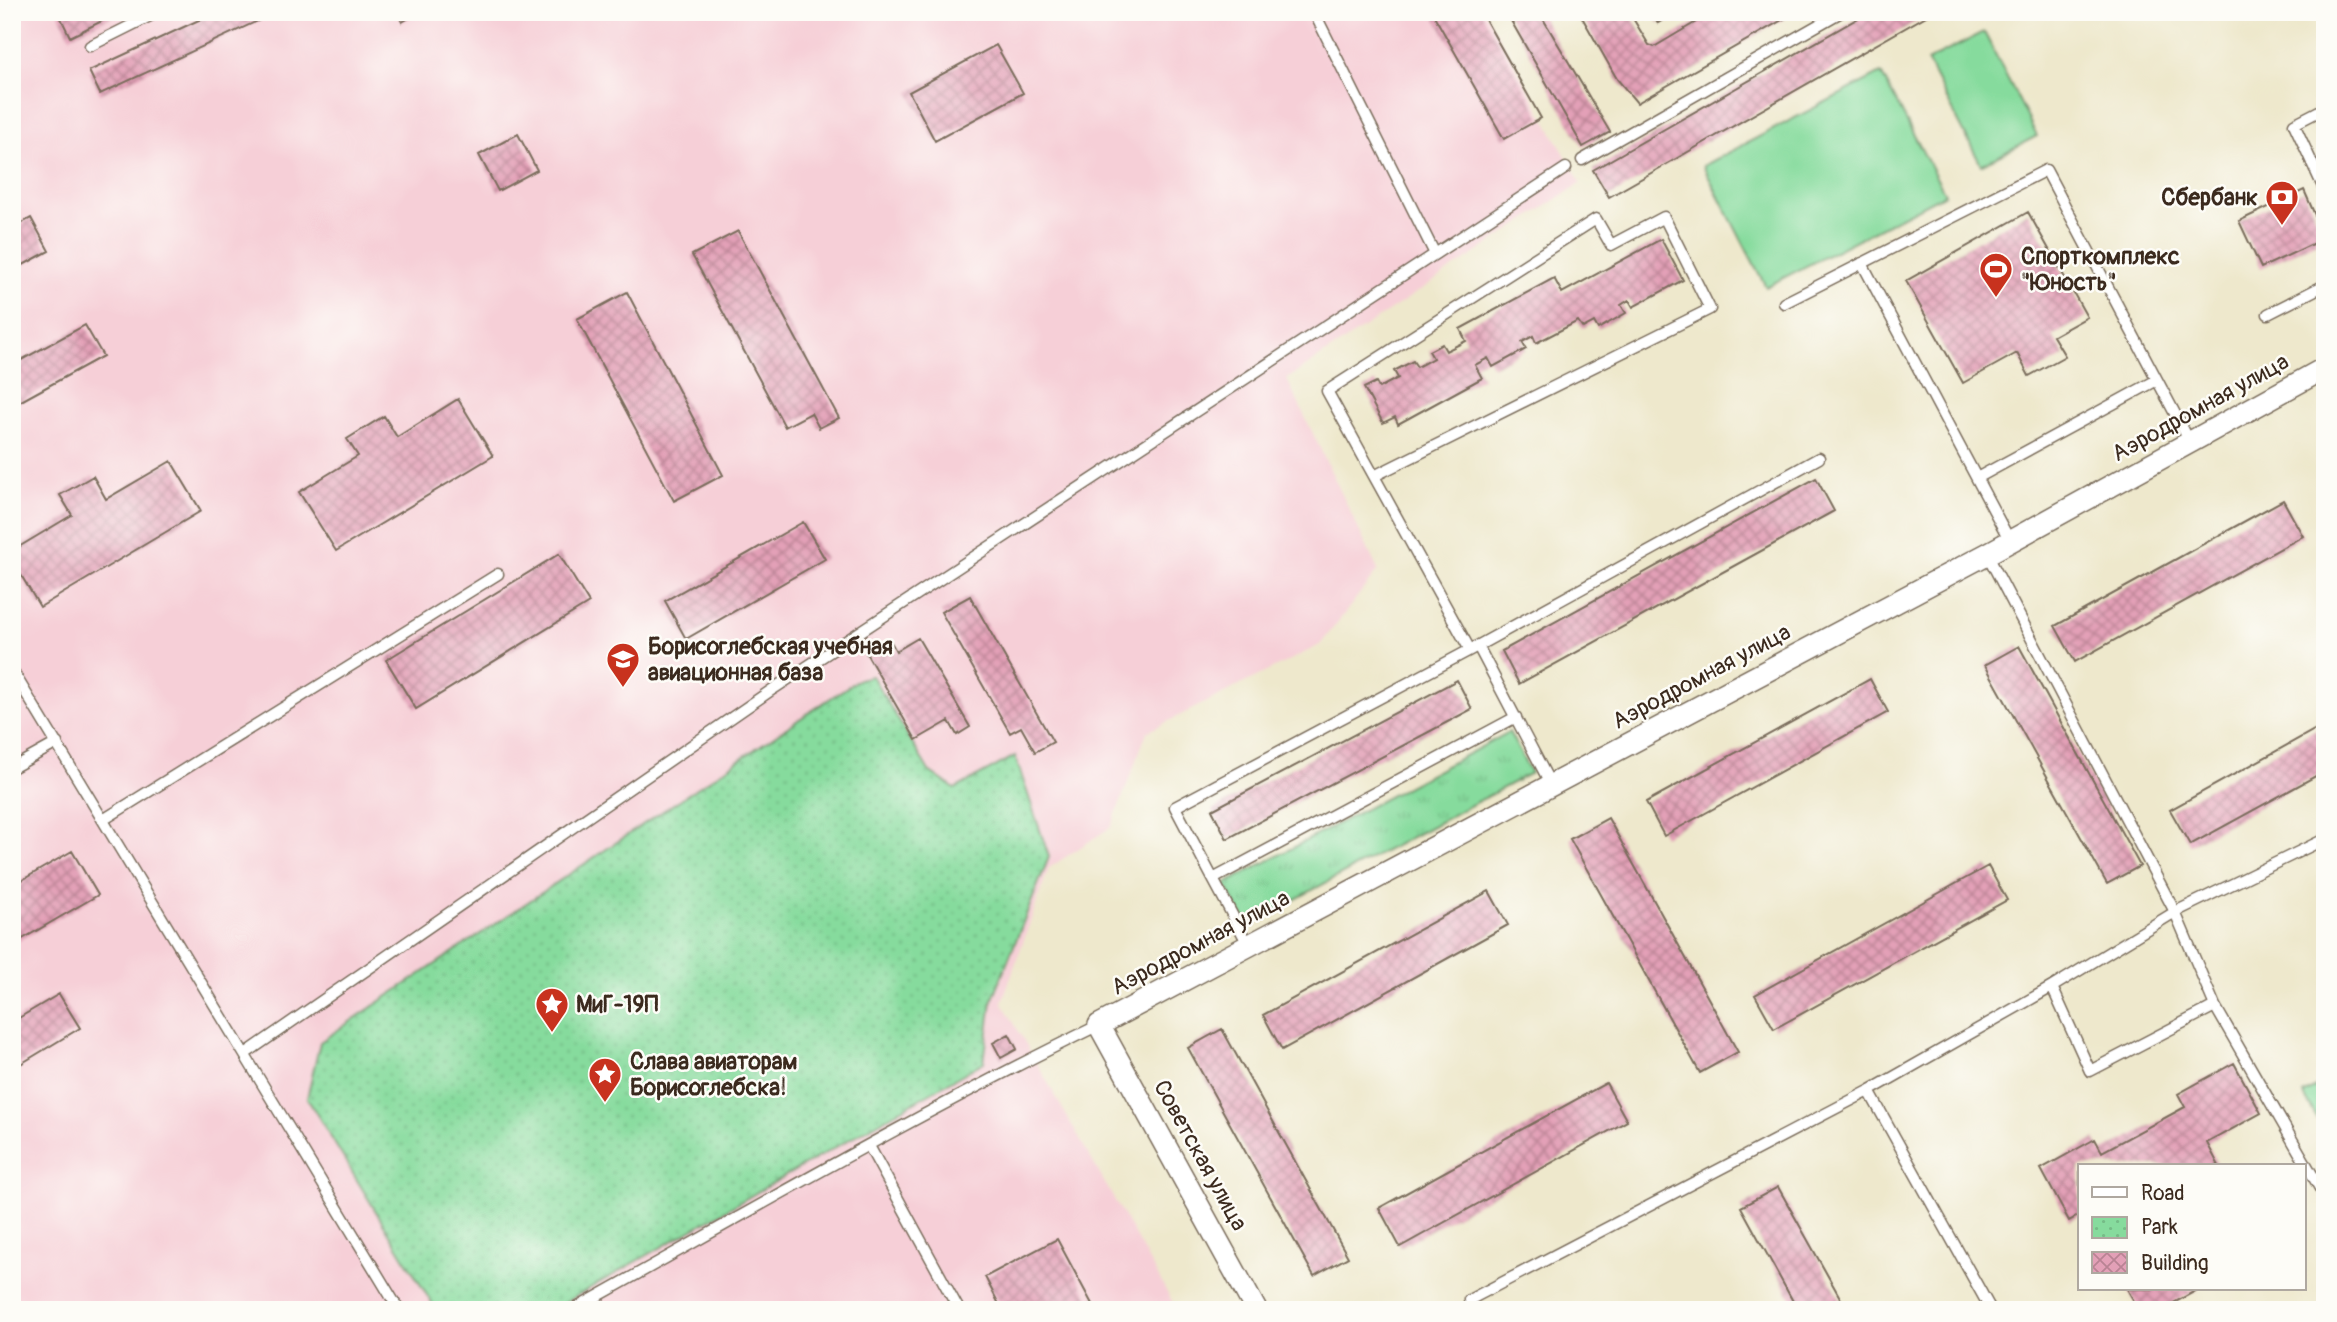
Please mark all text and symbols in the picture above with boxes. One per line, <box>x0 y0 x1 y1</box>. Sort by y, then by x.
bank icon: Сбербанк <box>2263 178 2301 227</box>
place label: Сбербанк <box>2161 183 2258 212</box>
place label: Спорткомплекс "Юность" <box>2021 242 2180 297</box>
sports icon: Спорткомплекс "Юность" <box>1977 250 2015 299</box>
street label: Аэродромная улица <box>2107 347 2294 468</box>
street label: Аэродромная улица <box>1607 617 1795 736</box>
place label: Борисоглебская учебная авиационная база <box>648 632 893 687</box>
school or university icon: Борисоглебская учебная авиационная база <box>604 640 642 689</box>
street label: Аэродромная улица <box>1106 883 1294 1002</box>
place icon: МиГ-19П <box>533 985 571 1034</box>
place label: МиГ-19П <box>576 990 658 1019</box>
place label: Слава авиаторам Борисоглебска! <box>630 1047 798 1102</box>
place icon: Слава авиаторам Борисоглебска! <box>586 1055 624 1104</box>
street label: Советская улица <box>1147 1075 1254 1236</box>
legend <box>2078 1164 2306 1290</box>
text: Road <box>2141 1180 2185 1207</box>
text: Park <box>2141 1214 2178 1241</box>
text: Building <box>2141 1250 2208 1277</box>

